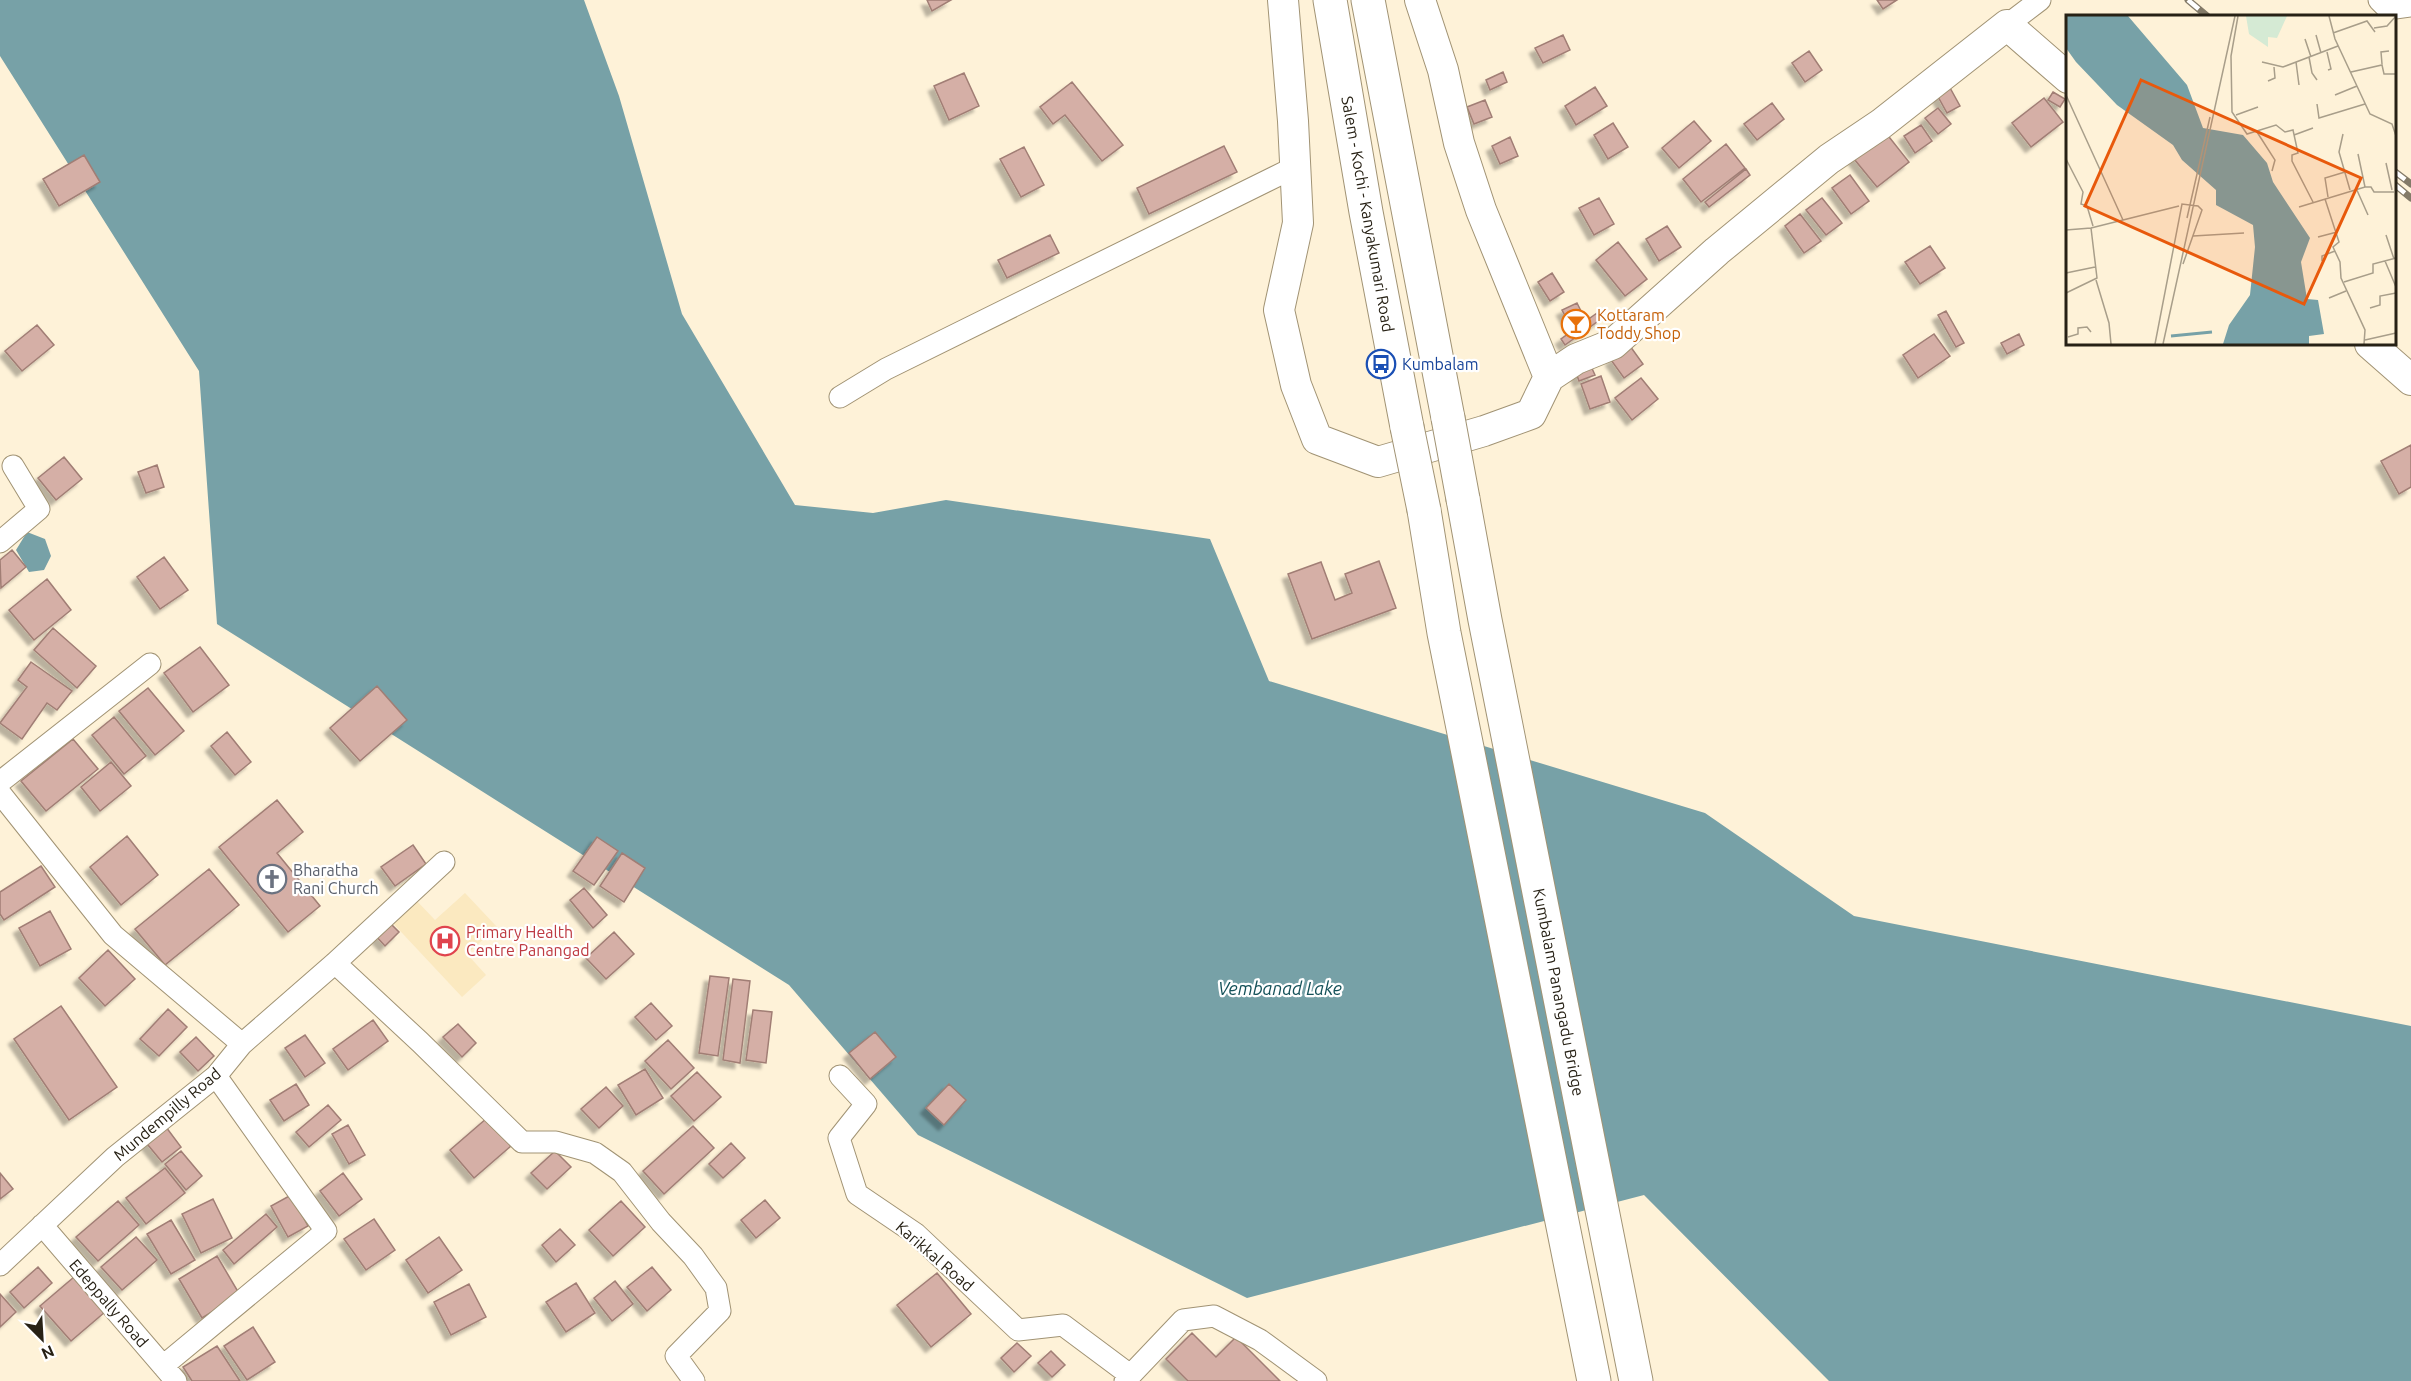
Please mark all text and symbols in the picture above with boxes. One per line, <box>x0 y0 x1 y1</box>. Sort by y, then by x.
inset map <box>2066 15 2396 345</box>
street label: Salem - Kochi - Kanyakumari Road <box>1338 95 1398 333</box>
place label: Kottaram Toddy Shop <box>1597 306 1681 342</box>
bar icon: Kottaram Toddy Shop <box>1560 308 1592 340</box>
bus stop icon: Kumbalam <box>1365 348 1397 380</box>
place label: Kumbalam <box>1402 355 1478 373</box>
place label: Bharatha Rani Church <box>293 861 379 897</box>
church icon: Bharatha Rani Church <box>256 863 288 895</box>
street label: Kumbalam Panangadu Bridge <box>1530 887 1588 1097</box>
place label: Primary Health Centre Panangad <box>466 923 590 959</box>
hospital icon: Primary Health Centre Panangad <box>429 925 461 957</box>
water label: Vembanad Lake <box>1218 978 1342 998</box>
street label: Mundempilly Road <box>110 1064 224 1164</box>
street label: Karikkal Road <box>892 1217 978 1295</box>
street label: Edeppally Road <box>66 1255 152 1351</box>
north arrow <box>12 1309 72 1369</box>
text: N <box>39 1342 57 1363</box>

